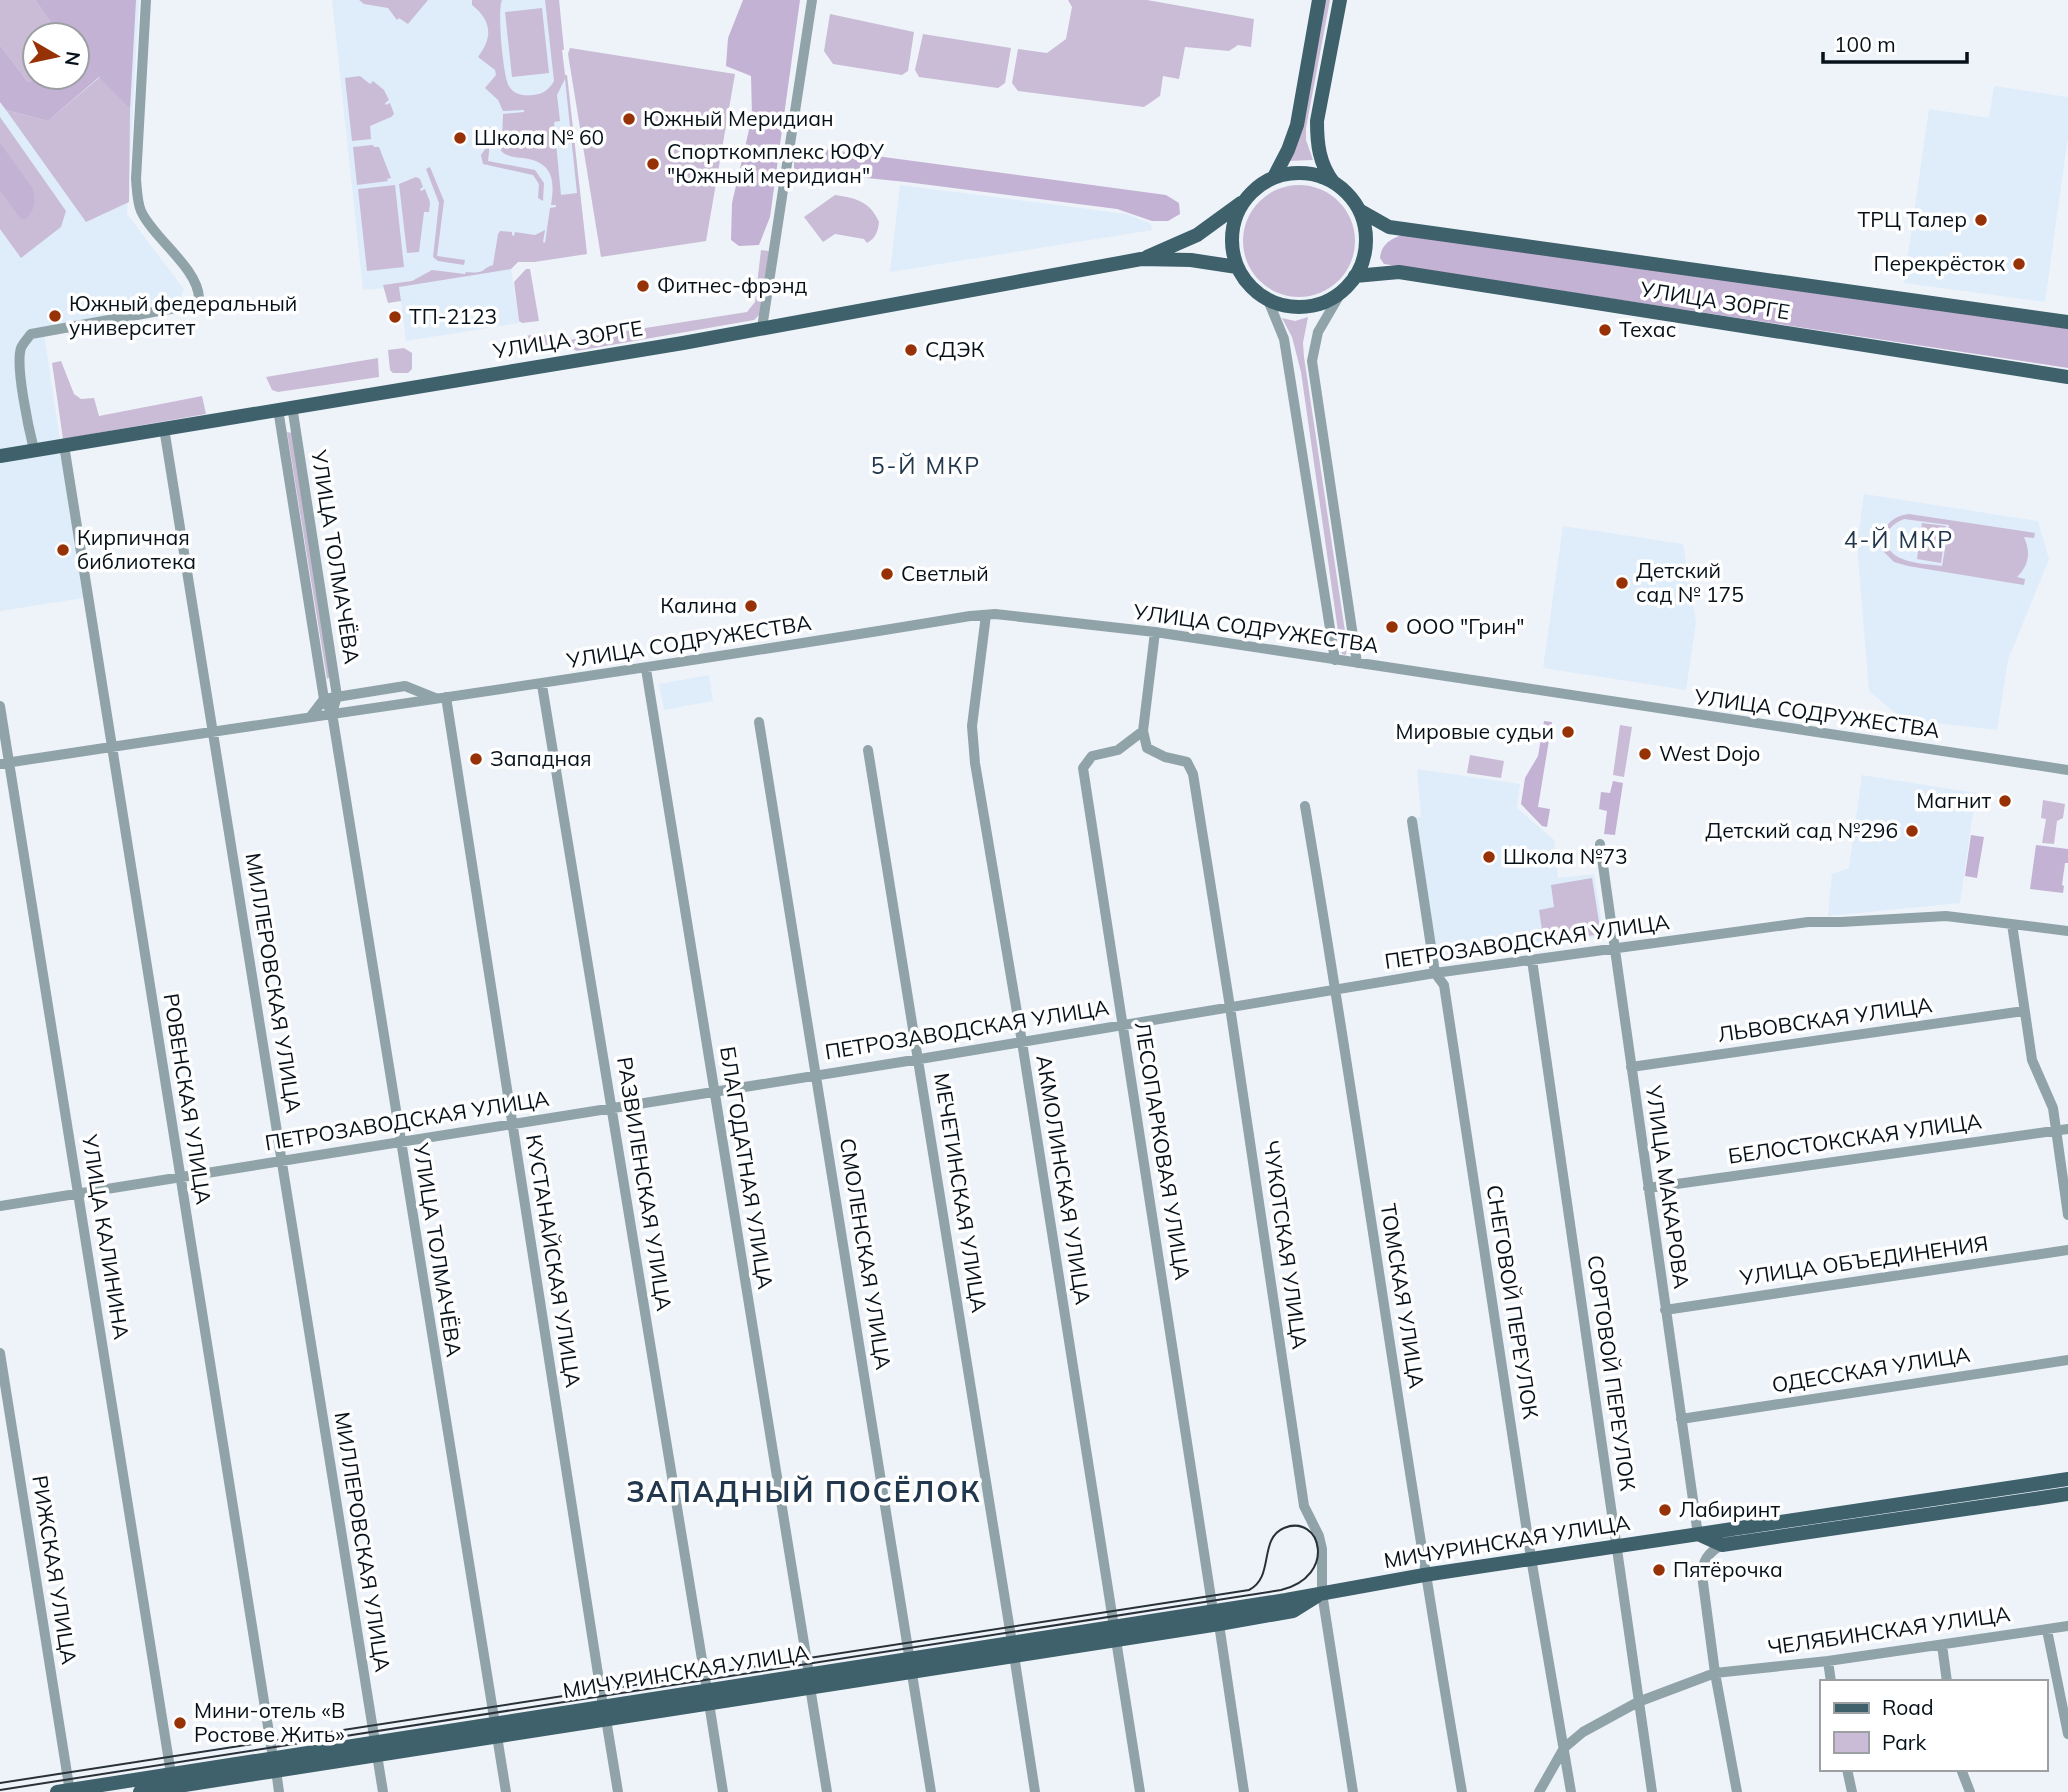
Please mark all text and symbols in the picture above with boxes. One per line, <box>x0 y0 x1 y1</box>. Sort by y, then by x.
north arrow <box>21 21 91 91</box>
scale bar <box>1823 21 1966 65</box>
text: 100 m <box>1834 31 1896 57</box>
text: N <box>60 50 86 68</box>
place label: Южный Меридиан <box>643 105 834 131</box>
marker: Южный Меридиан <box>621 111 637 127</box>
place label: Школа № 60 <box>474 124 604 150</box>
marker: Школа № 60 <box>452 130 468 146</box>
place label: Спорткомплекс ЮФУ "Южный меридиан" <box>667 138 884 188</box>
marker: Спорткомплекс ЮФУ "Южный меридиан" <box>645 156 661 172</box>
place label: ТРЦ Талер <box>1858 206 1967 232</box>
marker: ТРЦ Талер <box>1973 212 1989 228</box>
place label: Перекрёсток <box>1873 250 2006 276</box>
marker: Перекрёсток <box>2011 256 2027 272</box>
place label: Фитнес-фрэнд <box>657 272 808 298</box>
street label: УЛИЦА ЗОРГЕ <box>1638 275 1792 325</box>
marker: Фитнес-фрэнд <box>635 278 651 294</box>
place label: Южный федеральный университет <box>69 290 297 340</box>
place label: ТП-2123 <box>409 303 497 329</box>
marker: Южный федеральный университет <box>47 308 63 324</box>
marker: ТП-2123 <box>387 309 403 325</box>
street label: УЛИЦА ЗОРГЕ <box>490 314 644 364</box>
place label: Техас <box>1619 316 1676 342</box>
marker: Техас <box>1597 322 1613 338</box>
place label: СДЭК <box>925 336 985 362</box>
marker: СДЭК <box>903 342 919 358</box>
street label: УЛИЦА ТОЛМАЧЁВА <box>306 447 366 666</box>
district label: 5-Й МКР <box>871 451 981 480</box>
place label: Кирпичная библиотека <box>77 524 196 574</box>
district label: 4-Й МКР <box>1844 525 1954 554</box>
marker: Кирпичная библиотека <box>55 542 71 558</box>
place label: Детский сад № 175 <box>1636 557 1744 607</box>
place label: Светлый <box>901 560 989 586</box>
marker: Светлый <box>879 566 895 582</box>
marker: Детский сад № 175 <box>1614 575 1630 591</box>
place label: Калина <box>660 592 737 618</box>
marker: Калина <box>743 598 759 614</box>
street label: УЛИЦА СОДРУЖЕСТВА <box>1131 598 1381 658</box>
street label: УЛИЦА СОДРУЖЕСТВА <box>564 609 814 673</box>
place label: ООО "Грин" <box>1406 613 1524 639</box>
marker: ООО "Грин" <box>1384 619 1400 635</box>
street label: УЛИЦА СОДРУЖЕСТВА <box>1692 683 1942 743</box>
place label: Мировые судьи <box>1396 718 1554 744</box>
marker: Мировые судьи <box>1560 724 1576 740</box>
place label: West Dojo <box>1659 740 1760 766</box>
place label: Западная <box>490 745 592 771</box>
marker: West Dojo <box>1637 746 1653 762</box>
marker: Западная <box>468 751 484 767</box>
place label: Магнит <box>1916 787 1991 813</box>
marker: Магнит <box>1997 793 2013 809</box>
place label: Детский сад №296 <box>1705 817 1898 843</box>
marker: Детский сад №296 <box>1904 823 1920 839</box>
place label: Школа №73 <box>1503 843 1628 869</box>
marker: Школа №73 <box>1481 849 1497 865</box>
street label: МИЛЛЕРОВСКАЯ УЛИЦА <box>241 851 307 1115</box>
street label: ПЕТРОЗАВОДСКАЯ УЛИЦА <box>1383 908 1672 974</box>
street label: РОВЕНСКАЯ УЛИЦА <box>158 991 218 1207</box>
street label: ЛЬВОВСКАЯ УЛИЦА <box>1716 991 1934 1047</box>
street label: ПЕТРОЗАВОДСКАЯ УЛИЦА <box>823 994 1111 1064</box>
street label: ЛЕСОПАРКОВАЯ УЛИЦА <box>1130 1020 1196 1282</box>
street label: БЛАГОДАТНАЯ УЛИЦА <box>715 1045 779 1292</box>
street label: АКМОЛИНСКАЯ УЛИЦА <box>1031 1053 1097 1307</box>
street label: РАЗВИЛЕНСКАЯ УЛИЦА <box>612 1055 678 1313</box>
street label: МЕЧЕТИНСКАЯ УЛИЦА <box>929 1071 993 1315</box>
street label: УЛИЦА МАКАРОВА <box>1641 1083 1695 1291</box>
street label: ПЕТРОЗАВОДСКАЯ УЛИЦА <box>263 1085 551 1155</box>
street label: БЕЛОСТОКСКАЯ УЛИЦА <box>1726 1107 1984 1169</box>
street label: УЛИЦА КАЛИНИНА <box>77 1131 135 1342</box>
street label: КУСТАНАЙСКАЯ УЛИЦА <box>521 1132 587 1390</box>
street label: СМОЛЕНСКАЯ УЛИЦА <box>835 1136 897 1372</box>
street label: ЧУКОТСКАЯ УЛИЦА <box>1258 1139 1314 1351</box>
street label: УЛИЦА ТОЛМАЧЁВА <box>408 1140 468 1359</box>
street label: СНЕГОВОЙ ПЕРЕУЛОК <box>1482 1183 1544 1421</box>
street label: ТОМСКАЯ УЛИЦА <box>1376 1201 1431 1391</box>
street label: УЛИЦА ОБЪЕДИНЕНИЯ <box>1737 1230 1990 1290</box>
street label: СОРТОВОЙ ПЕРЕУЛОК <box>1583 1253 1641 1493</box>
street label: ОДЕССКАЯ УЛИЦА <box>1770 1340 1972 1398</box>
street label: МИЛЛЕРОВСКАЯ УЛИЦА <box>330 1410 396 1674</box>
street label: РИЖСКАЯ УЛИЦА <box>27 1473 83 1667</box>
district label: ЗАПАДНЫЙ ПОСЁЛОК <box>626 1474 982 1509</box>
place label: Лабиринт <box>1679 1496 1780 1522</box>
marker: Лабиринт <box>1657 1502 1673 1518</box>
street label: МИЧУРИНСКАЯ УЛИЦА <box>1382 1509 1632 1573</box>
place label: Пятёрочка <box>1673 1556 1783 1582</box>
marker: Пятёрочка <box>1651 1562 1667 1578</box>
street label: ЧЕЛЯБИНСКАЯ УЛИЦА <box>1766 1600 2012 1660</box>
street label: МИЧУРИНСКАЯ УЛИЦА <box>561 1639 811 1703</box>
legend <box>1820 1680 2047 1771</box>
text: Road <box>1882 1694 1933 1720</box>
place label: Мини-отель «В Ростове Жить» <box>194 1697 345 1747</box>
marker: Мини-отель «В Ростове Жить» <box>172 1715 188 1731</box>
text: Park <box>1882 1729 1926 1755</box>

